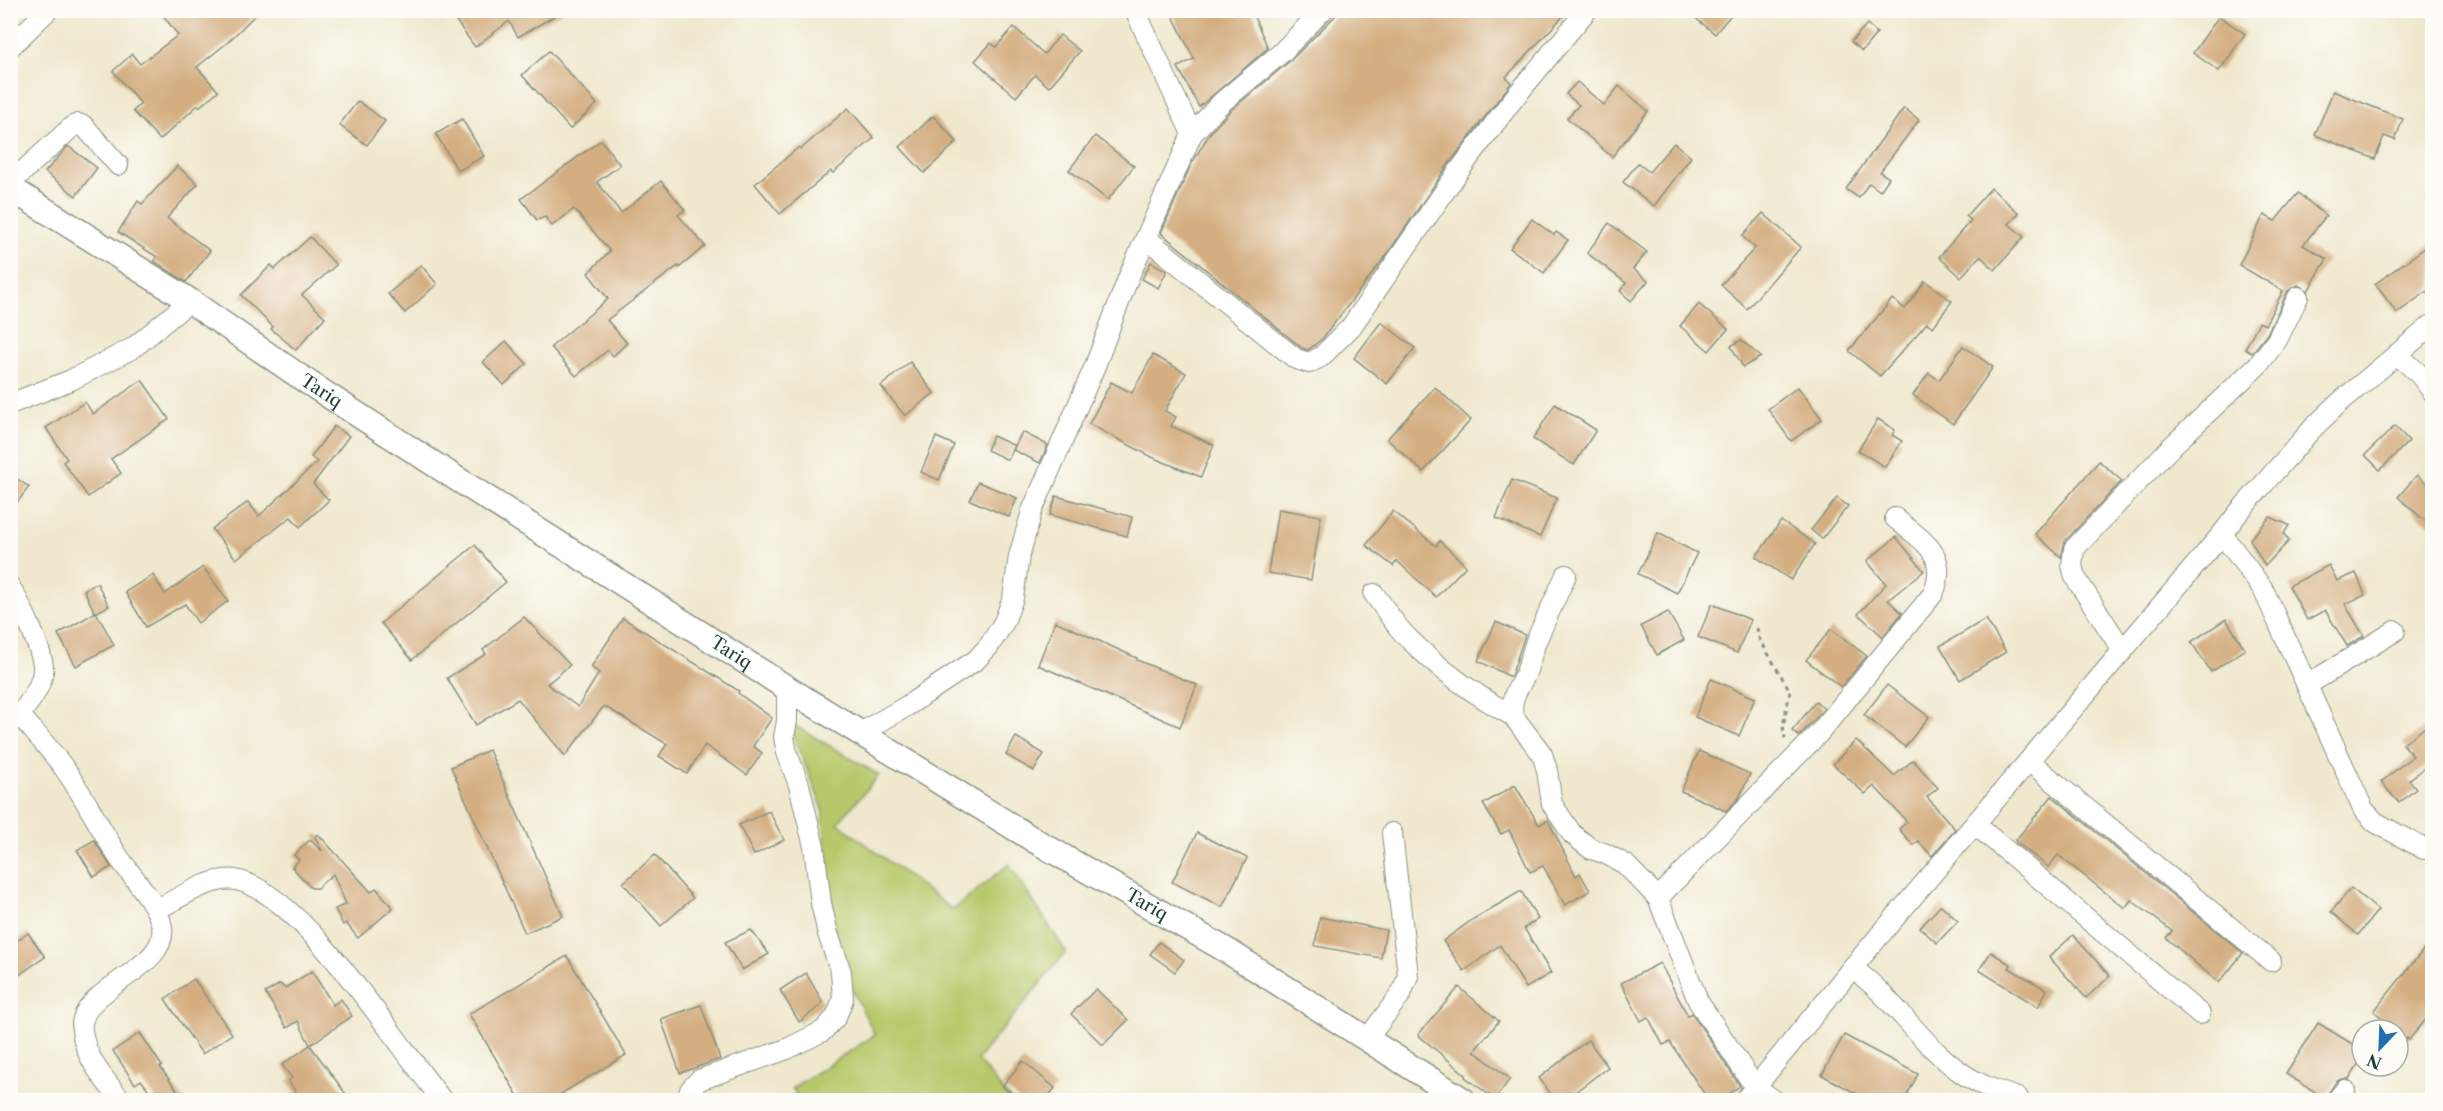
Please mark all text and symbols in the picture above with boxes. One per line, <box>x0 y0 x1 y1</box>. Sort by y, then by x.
street label: Tariq <box>296 370 347 413</box>
street label: Tariq <box>706 631 756 674</box>
street label: Tariq <box>1122 884 1172 925</box>
north arrow <box>2350 1018 2410 1078</box>
text: N <box>2364 1050 2384 1074</box>

